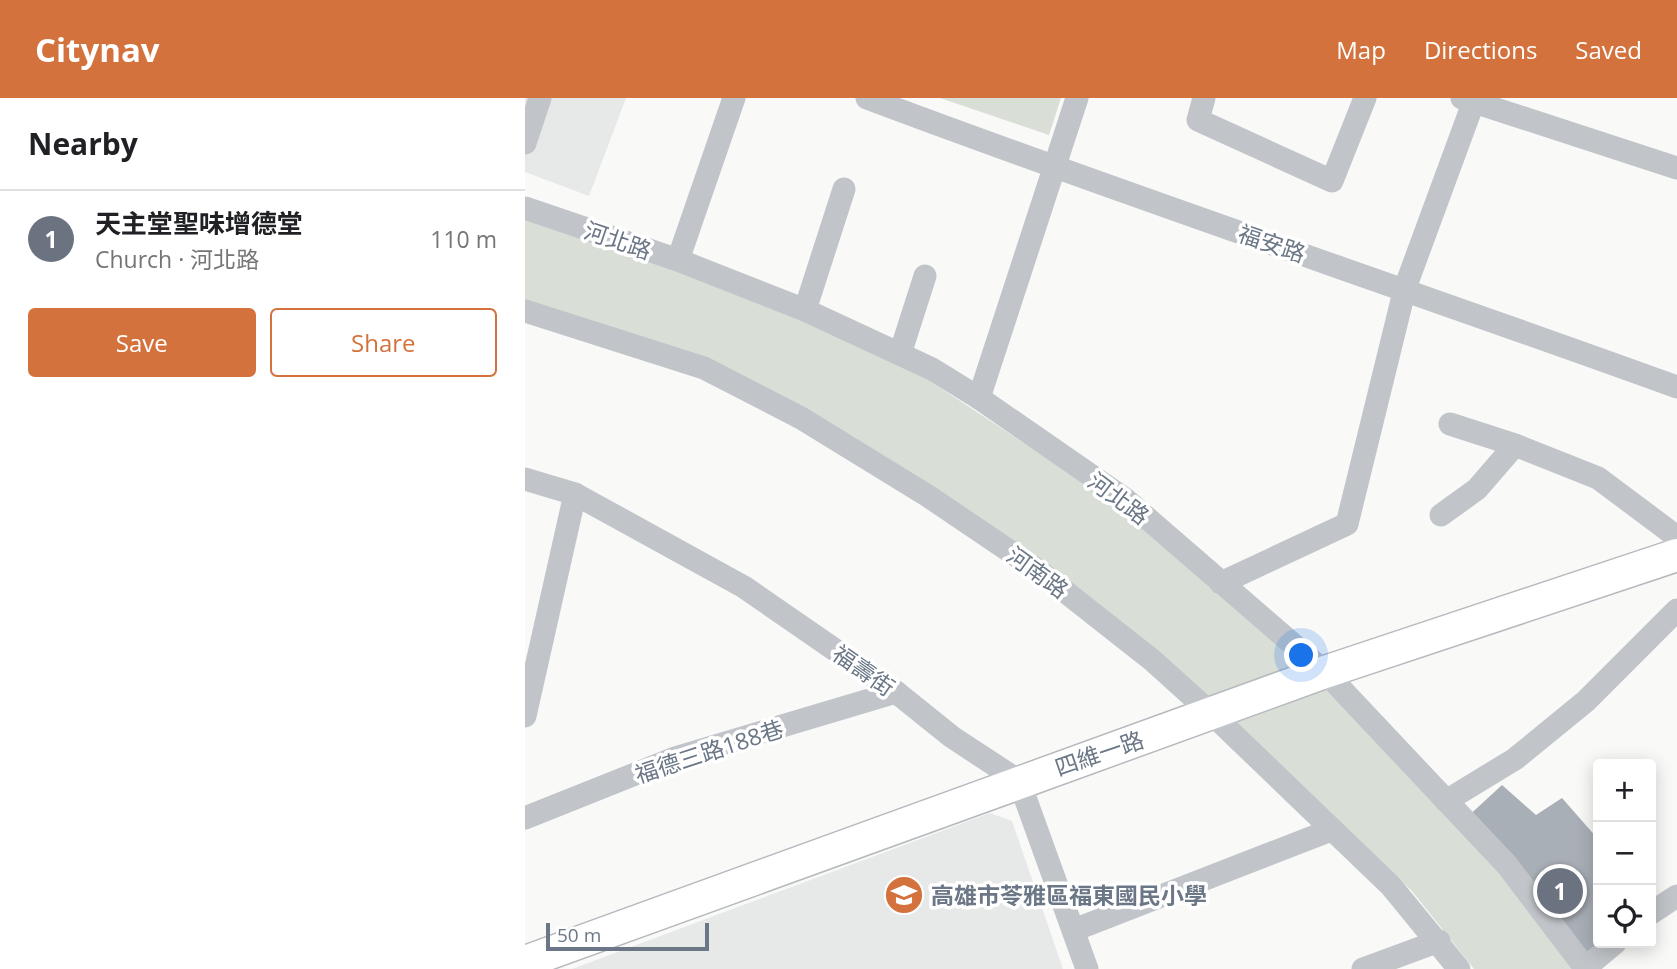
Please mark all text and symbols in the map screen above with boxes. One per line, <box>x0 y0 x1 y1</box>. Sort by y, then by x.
text: Citynav <box>35 27 160 72</box>
text: Map <box>1336 33 1386 66</box>
text: Directions <box>1424 33 1537 66</box>
text: Saved <box>1575 33 1642 66</box>
text: Nearby <box>28 123 138 164</box>
text: 天主堂聖味增德堂 <box>95 205 303 241</box>
street label: 河北路 <box>580 214 656 266</box>
street label: 福安路 <box>1234 217 1310 269</box>
text: 1 <box>44 223 58 255</box>
text: 110 m <box>430 223 497 255</box>
text: Church · 河北路 <box>95 243 259 275</box>
button: Save <box>28 308 256 377</box>
button: Share <box>270 308 497 377</box>
street label: 河北路 <box>1082 464 1156 532</box>
street label: 河南路 <box>1001 539 1075 605</box>
street label: 福壽街 <box>827 637 901 703</box>
your location <box>1284 638 1318 672</box>
street label: 福德三路188巷 <box>631 712 787 790</box>
street label: 四維一路 <box>1050 723 1148 783</box>
map controls <box>1593 759 1656 948</box>
button: + <box>1593 759 1656 822</box>
button: − <box>1593 822 1656 885</box>
pin: 1 <box>1537 865 1583 917</box>
school or university icon: 高雄市苓雅區福東國民小學 <box>883 874 925 916</box>
place label: 高雄市苓雅區福東國民小學 <box>931 879 1207 911</box>
button: locate <box>1593 885 1656 948</box>
scale bar <box>546 920 709 952</box>
text: 50 m <box>557 922 601 948</box>

